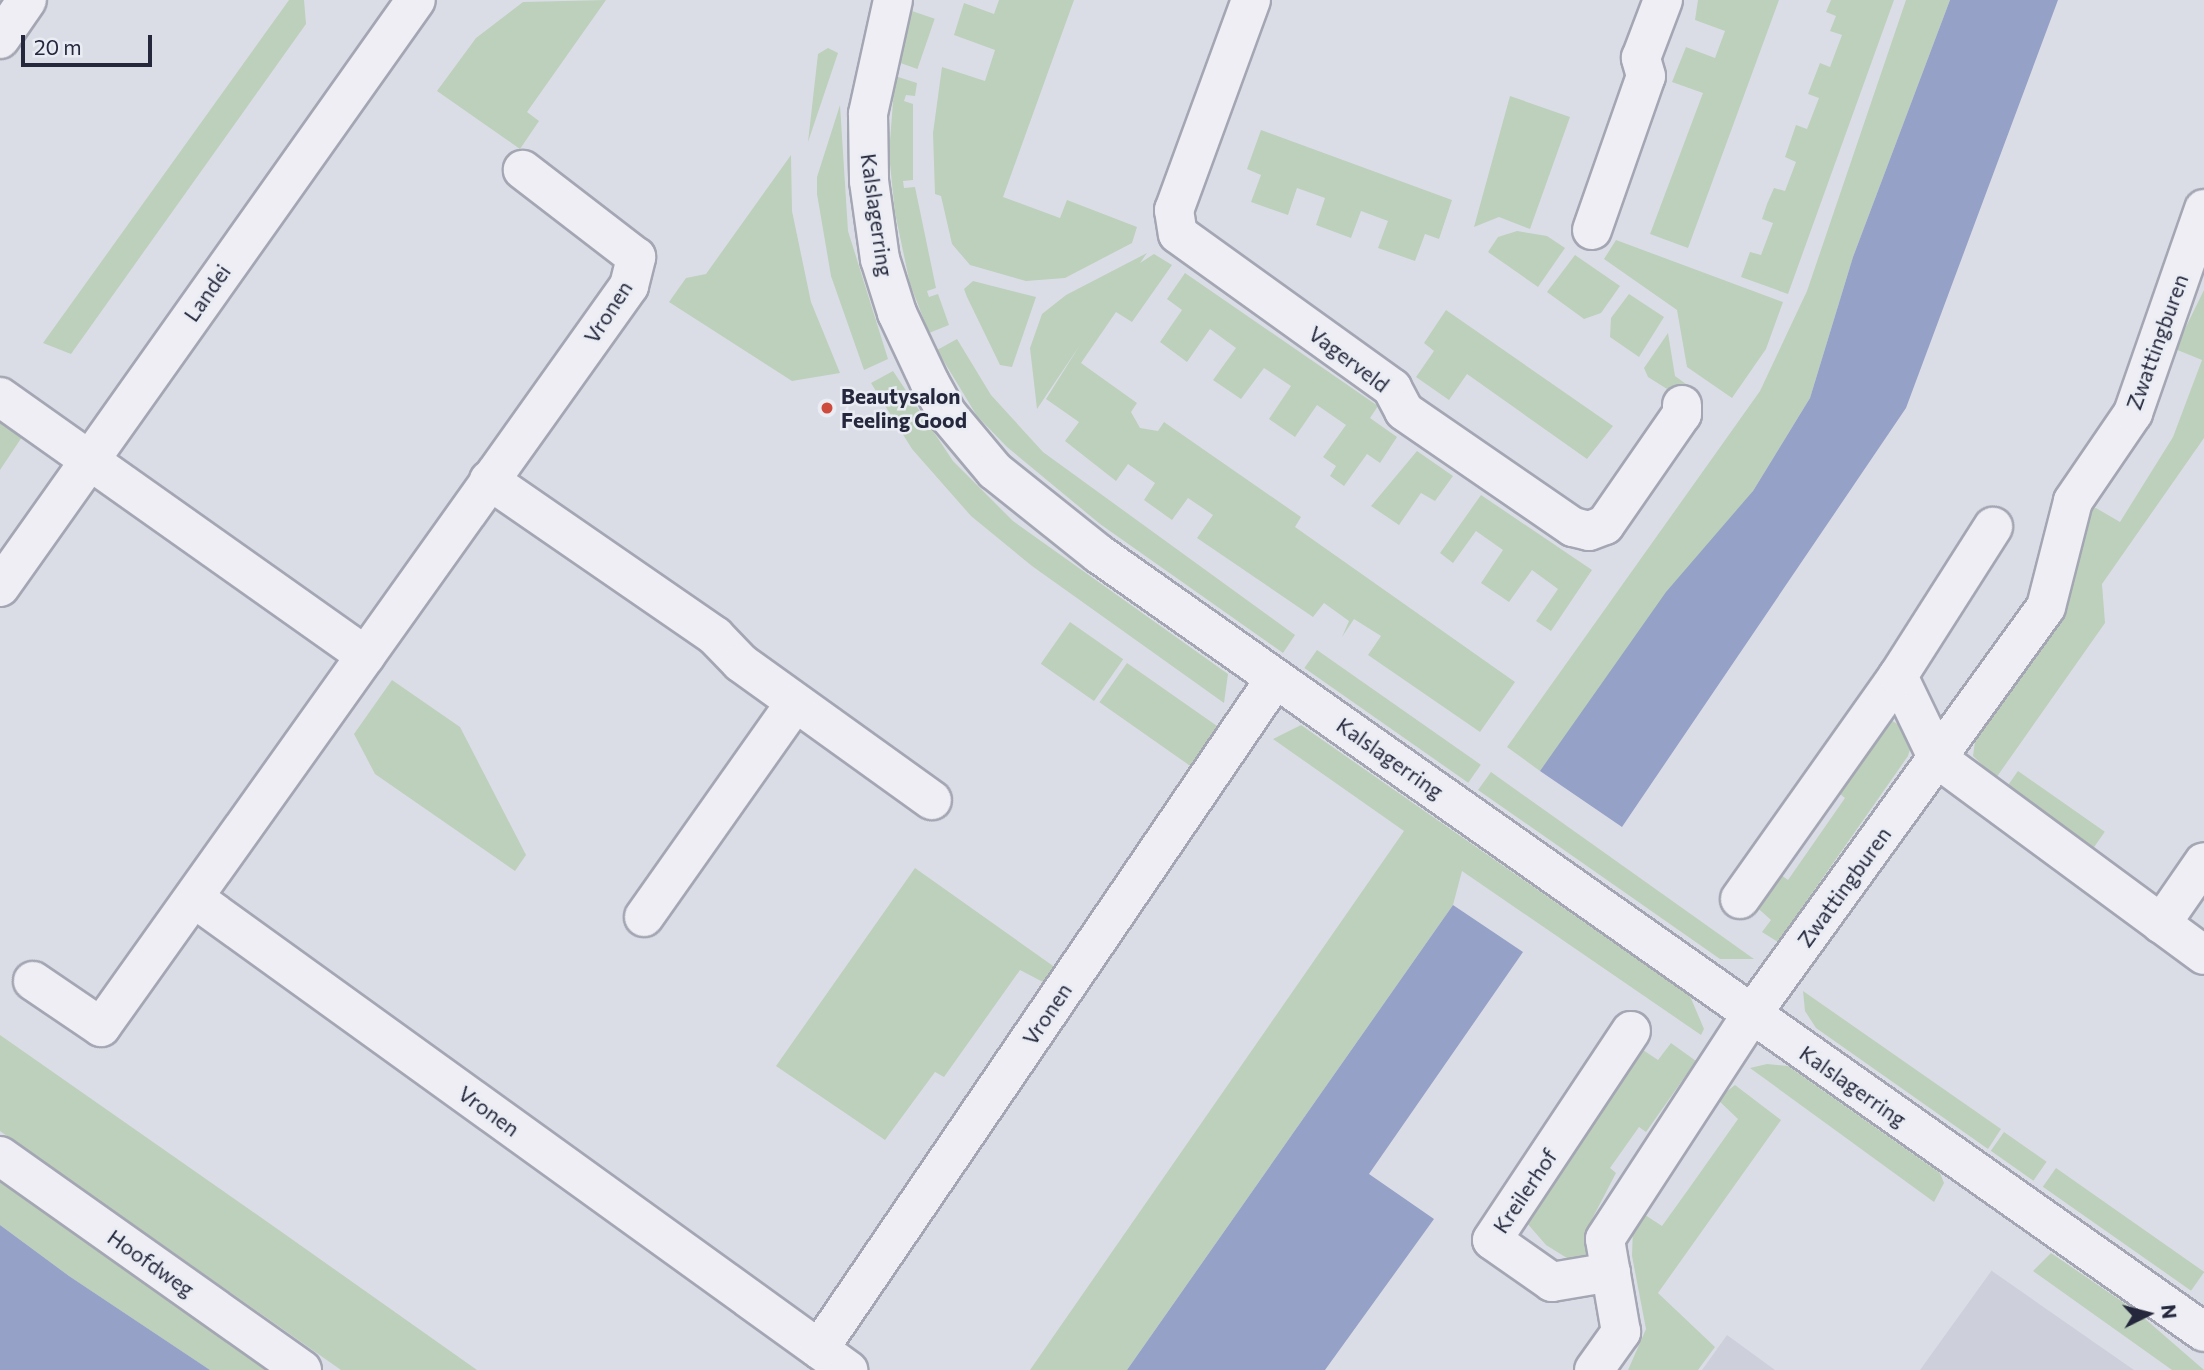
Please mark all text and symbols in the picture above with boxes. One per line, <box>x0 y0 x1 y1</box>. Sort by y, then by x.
scale bar <box>24 21 156 65</box>
text: 20 m <box>34 34 82 59</box>
street label: Kalslagerring <box>856 152 898 278</box>
street label: Landei <box>178 260 236 326</box>
street label: Zwattingburen <box>2121 271 2193 413</box>
street label: Vronen <box>579 276 637 348</box>
street label: Vagerveld <box>1304 321 1394 397</box>
place label: Beautysalon Feeling Good <box>841 383 967 433</box>
marker: Beautysalon Feeling Good <box>819 400 835 416</box>
street label: Kalslagerring <box>1332 712 1448 804</box>
street label: Zwattingburen <box>1792 822 1896 952</box>
street label: Vronen <box>1017 978 1077 1050</box>
street label: Kalslagerring <box>1795 1040 1911 1132</box>
street label: Vronen <box>454 1081 524 1141</box>
street label: Kreilerhof <box>1488 1144 1562 1238</box>
street label: Hoofdweg <box>103 1224 199 1302</box>
north arrow <box>2113 1279 2183 1349</box>
text: N <box>2157 1303 2182 1320</box>

